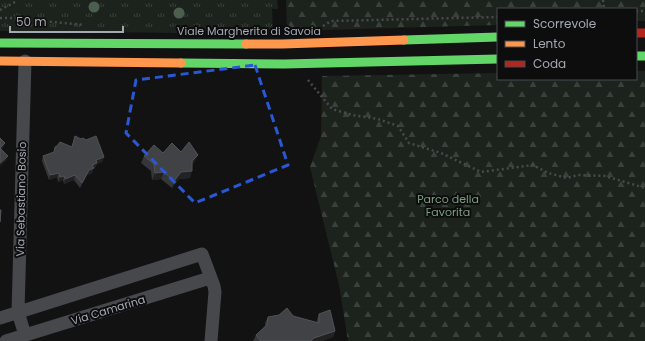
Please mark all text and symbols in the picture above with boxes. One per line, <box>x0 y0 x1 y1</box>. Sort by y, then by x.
scale bar <box>10 8 123 34</box>
legend <box>497 8 637 80</box>
text: 50 m <box>16 13 47 30</box>
text: Scorrevole <box>533 15 596 32</box>
street label: Viale Margherita di Savoia <box>177 23 321 39</box>
text: Lento <box>533 35 566 52</box>
text: Coda <box>533 55 566 72</box>
street label: Via Sebastiano Bosio <box>12 141 30 257</box>
park label: Parco della Favorita <box>417 191 479 220</box>
street label: Via Camarina <box>69 291 147 329</box>

